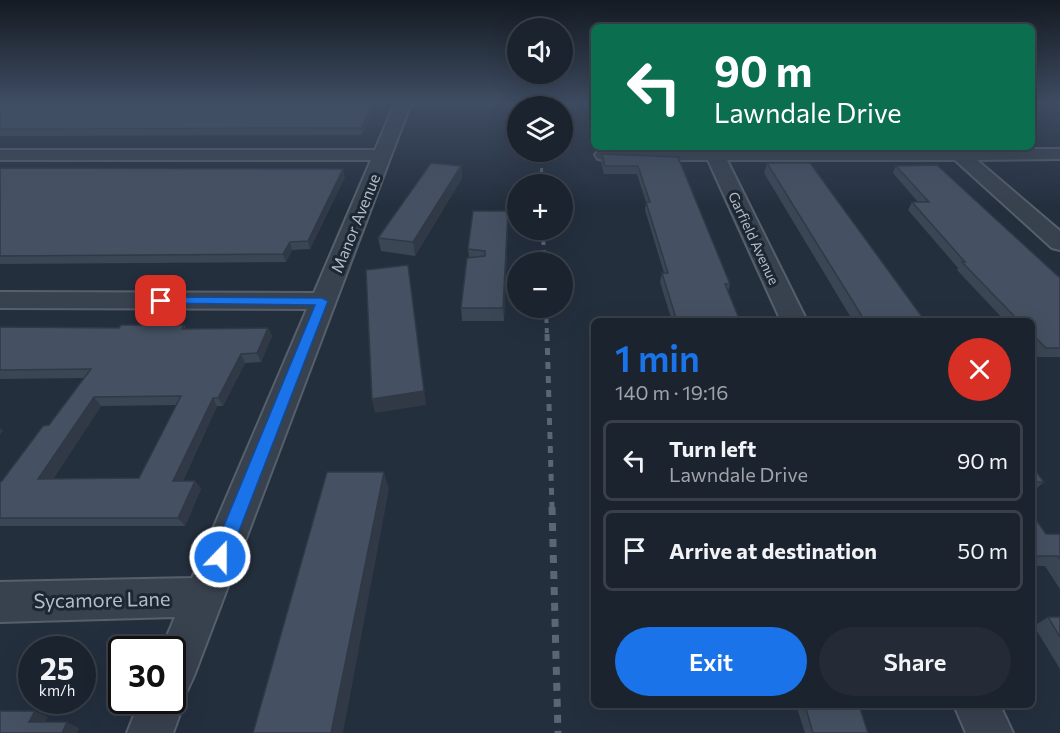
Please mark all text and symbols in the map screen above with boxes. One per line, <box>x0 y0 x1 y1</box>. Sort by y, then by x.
map controls <box>507 18 573 318</box>
button: sound <box>507 18 573 84</box>
text: 90 m <box>714 44 813 96</box>
icon: left <box>615 48 693 126</box>
button: layers <box>507 96 573 162</box>
text: Lawndale Drive <box>714 96 902 129</box>
street label: Manor Avenue <box>327 171 383 275</box>
button: + <box>507 174 573 240</box>
street label: Garfield Avenue <box>725 189 783 287</box>
button: − <box>507 252 573 318</box>
pin <box>135 275 186 326</box>
icon: arrive <box>144 284 177 317</box>
text: 1 min <box>615 335 700 379</box>
button: close <box>948 338 1011 401</box>
text: 140 m · 19:16 <box>615 380 728 404</box>
text: Turn left <box>669 435 756 462</box>
icon: left <box>618 444 651 477</box>
text: 90 m <box>957 447 1008 474</box>
text: Lawndale Drive <box>669 462 808 486</box>
position arrow <box>188 525 252 589</box>
icon: arrive <box>618 534 651 567</box>
text: Arrive at destination <box>669 537 877 564</box>
text: 50 m <box>958 537 1008 564</box>
street label: Sycamore Lane <box>33 586 171 612</box>
button: Exit <box>615 627 807 696</box>
button: Share <box>819 627 1011 696</box>
speed limit sign: 30 <box>108 636 186 714</box>
text: 25 <box>40 649 74 686</box>
text: km/h <box>39 681 75 699</box>

